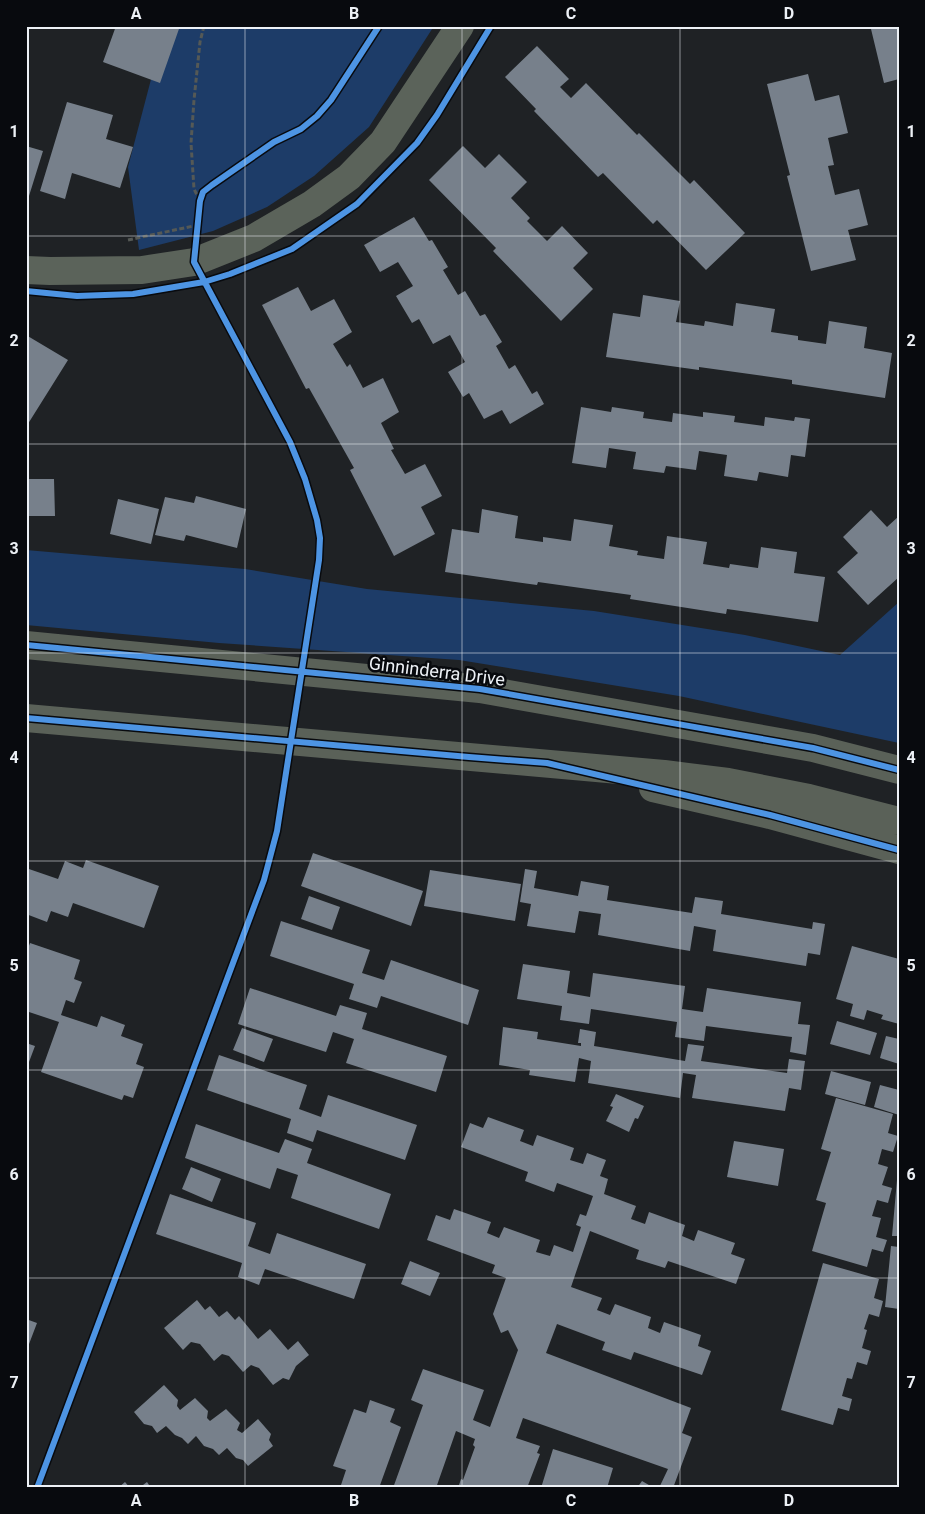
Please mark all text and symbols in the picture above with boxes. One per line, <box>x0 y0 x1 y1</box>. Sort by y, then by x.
text: A <box>131 4 142 23</box>
text: B <box>349 4 359 23</box>
text: C <box>566 4 576 23</box>
text: D <box>784 4 794 23</box>
text: 1 <box>9 122 19 141</box>
text: 1 <box>906 122 916 141</box>
text: 2 <box>9 331 19 350</box>
text: 2 <box>906 331 916 350</box>
text: 3 <box>9 539 19 558</box>
text: 3 <box>906 539 916 558</box>
street label: Ginninderra Drive <box>368 652 506 690</box>
text: 4 <box>9 748 19 767</box>
text: 4 <box>906 748 916 767</box>
text: 5 <box>9 956 19 975</box>
text: 5 <box>906 956 916 975</box>
text: 6 <box>9 1165 19 1184</box>
text: 6 <box>906 1165 916 1184</box>
text: 7 <box>9 1373 19 1392</box>
text: 7 <box>906 1373 916 1392</box>
text: A <box>131 1491 142 1510</box>
text: B <box>349 1491 359 1510</box>
text: C <box>566 1491 576 1510</box>
text: D <box>784 1491 794 1510</box>

